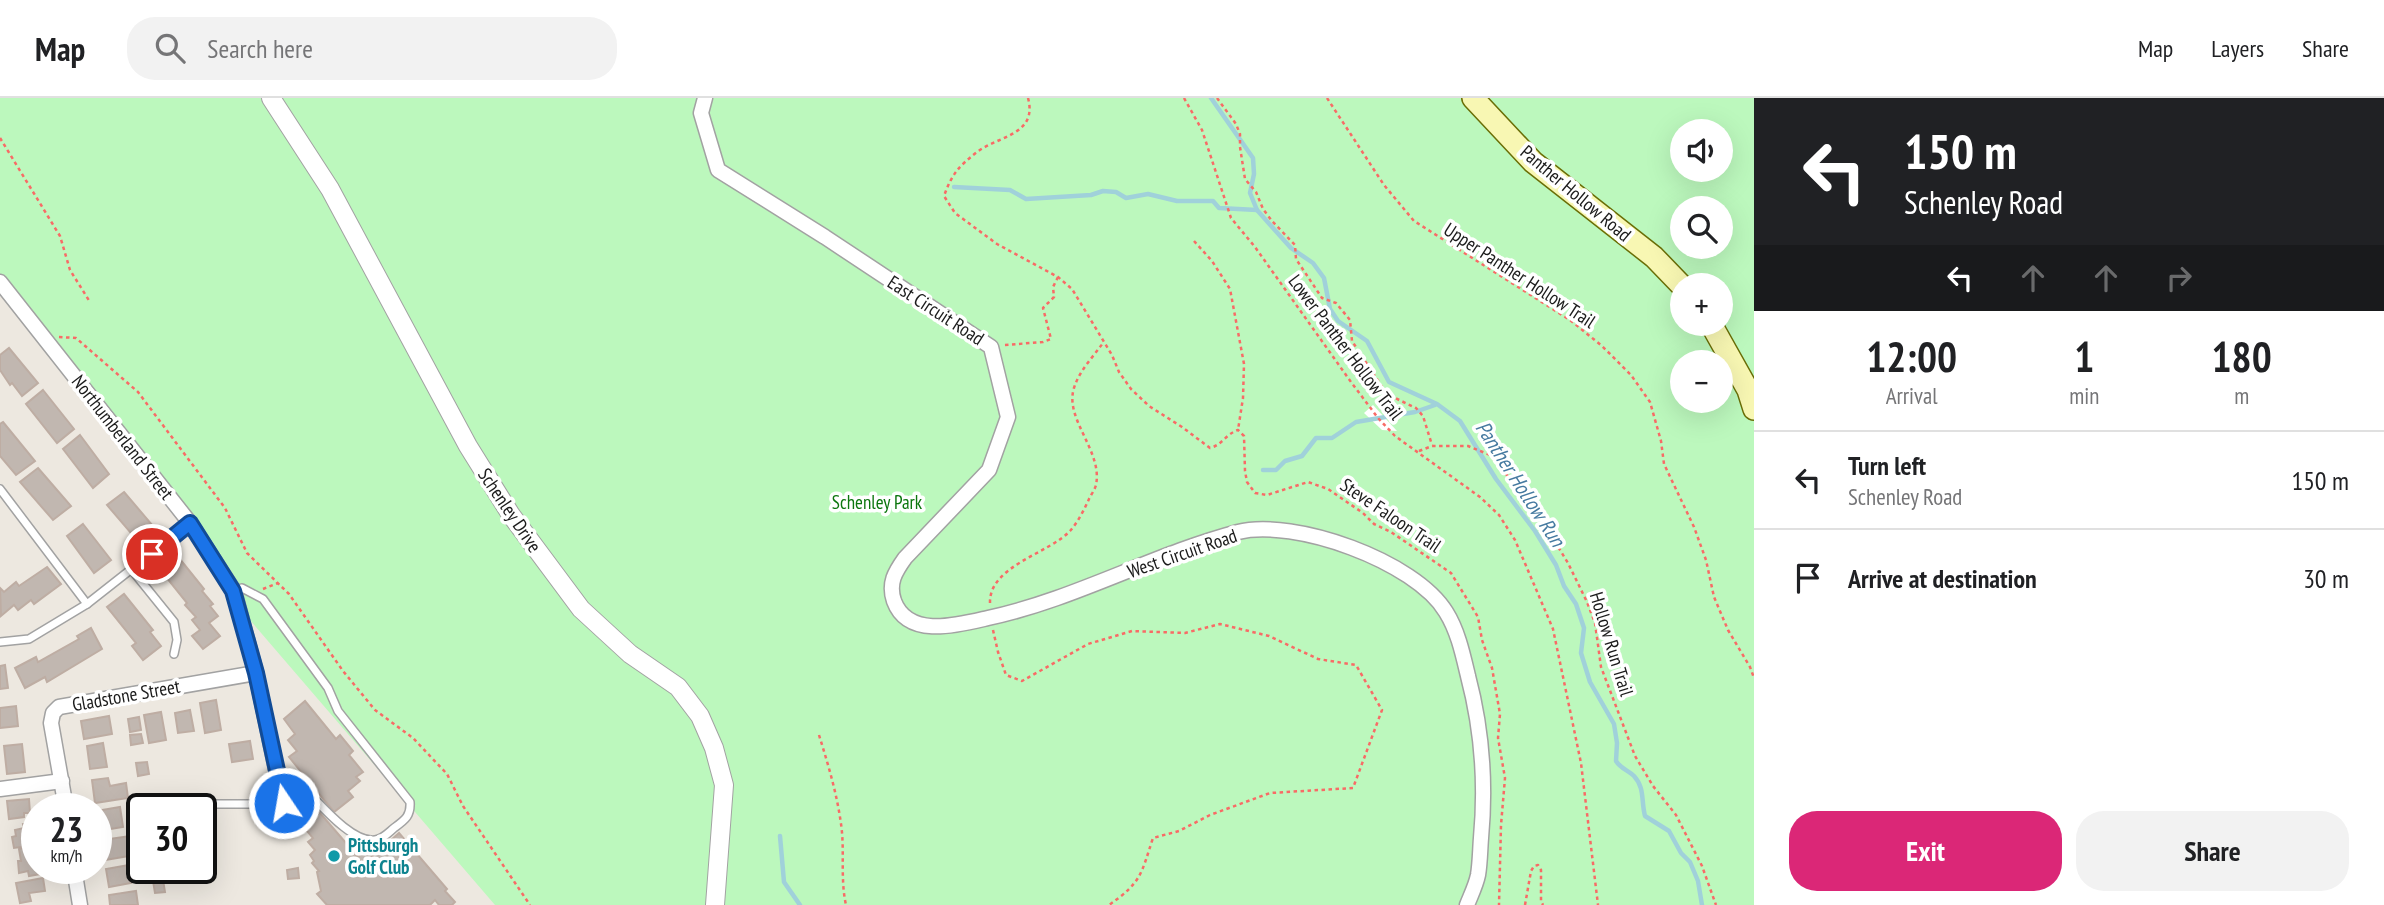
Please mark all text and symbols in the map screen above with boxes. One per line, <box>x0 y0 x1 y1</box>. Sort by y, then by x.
search box <box>127 17 617 80</box>
text: Map <box>35 27 85 70</box>
icon: search <box>151 29 189 67</box>
text: Search here <box>207 32 313 65</box>
text: Map <box>2138 33 2173 64</box>
text: Layers <box>2211 33 2264 64</box>
text: Share <box>2302 33 2349 64</box>
map controls <box>1670 119 1733 413</box>
button: sound <box>1670 119 1733 182</box>
text: 150 m <box>1904 119 2017 183</box>
icon: left <box>1789 126 1880 217</box>
street label: Panther Hollow Road <box>1516 140 1636 246</box>
text: Schenley Road <box>1904 181 2063 223</box>
button: search <box>1670 196 1733 259</box>
street label: Upper Panther Hollow Trail <box>1440 217 1601 333</box>
icon: left <box>1941 259 1979 297</box>
icon: ahead <box>2014 259 2052 297</box>
icon: ahead <box>2087 259 2125 297</box>
icon: right <box>2160 259 2198 297</box>
street label: East Circuit Road <box>883 270 989 350</box>
street label: Lower Panther Hollow Trail <box>1284 270 1409 425</box>
button: + <box>1670 273 1733 336</box>
text: 12:00 <box>1866 329 1957 384</box>
text: 1 <box>2074 329 2094 384</box>
text: 180 <box>2212 329 2272 384</box>
button: − <box>1670 350 1733 413</box>
street label: Northumberland Street <box>67 370 180 505</box>
text: Arrival <box>1886 381 1938 410</box>
text: min <box>2069 381 2099 410</box>
text: m <box>2234 381 2249 410</box>
water label: Panther Hollow Run <box>1470 416 1572 553</box>
text: Turn left <box>1848 449 1926 482</box>
icon: left <box>1789 461 1827 499</box>
street label: Schenley Drive <box>473 463 547 557</box>
text: 150 m <box>2291 464 2349 497</box>
street label: Steve Faloon Trail <box>1336 473 1446 558</box>
text: Schenley Road <box>1848 482 1962 511</box>
park label: Schenley Park <box>832 490 923 514</box>
street label: West Circuit Road <box>1124 523 1240 583</box>
pin <box>122 524 182 584</box>
icon: arrive <box>133 535 171 573</box>
icon: arrive <box>1789 559 1827 597</box>
text: Arrive at destination <box>1848 562 2037 595</box>
text: 30 m <box>2303 562 2349 595</box>
street label: Hollow Run Trail <box>1585 589 1639 700</box>
street label: Gladstone Street <box>70 674 182 716</box>
position arrow <box>247 766 321 840</box>
speed limit sign: 30 <box>126 793 217 884</box>
text: 23 <box>50 806 83 852</box>
button: Exit <box>1789 811 2062 891</box>
button: Share <box>2076 811 2349 891</box>
place label: Pittsburgh Golf Club <box>348 833 418 879</box>
text: km/h <box>51 844 82 867</box>
marker: Pittsburgh Golf Club <box>326 848 342 864</box>

